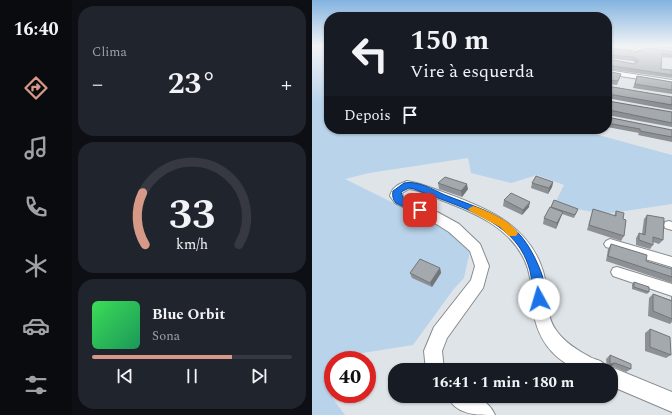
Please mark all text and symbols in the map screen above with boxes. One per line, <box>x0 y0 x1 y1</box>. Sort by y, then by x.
text: 16:40 <box>13 16 59 43</box>
text: 150 m <box>410 19 489 62</box>
icon: left <box>344 28 396 80</box>
text: Clima <box>92 42 127 62</box>
text: Vire à esquerda <box>410 58 534 85</box>
text: 23° <box>168 61 216 107</box>
text: − <box>92 68 103 101</box>
text: + <box>281 68 292 101</box>
icon: directions <box>22 74 50 102</box>
text: Depois <box>344 104 391 127</box>
icon: arrive <box>399 104 421 126</box>
icon: music <box>22 134 50 162</box>
text: 33 <box>169 184 215 247</box>
icon: phone <box>22 193 50 221</box>
pin <box>403 193 437 227</box>
icon: arrive <box>409 199 431 221</box>
text: km/h <box>176 234 208 256</box>
icon: climate <box>22 252 50 280</box>
position arrow <box>518 278 560 320</box>
text: Blue Orbit <box>152 303 225 326</box>
icon: car <box>22 312 50 340</box>
text: Sona <box>152 326 180 346</box>
speed limit sign: 40 <box>324 351 376 403</box>
icon: previous <box>114 365 136 387</box>
icon: pause <box>181 365 203 387</box>
icon: next <box>248 365 270 387</box>
icon: filters <box>22 371 50 399</box>
text: 16:41 · 1 min · 180 m <box>432 371 574 394</box>

